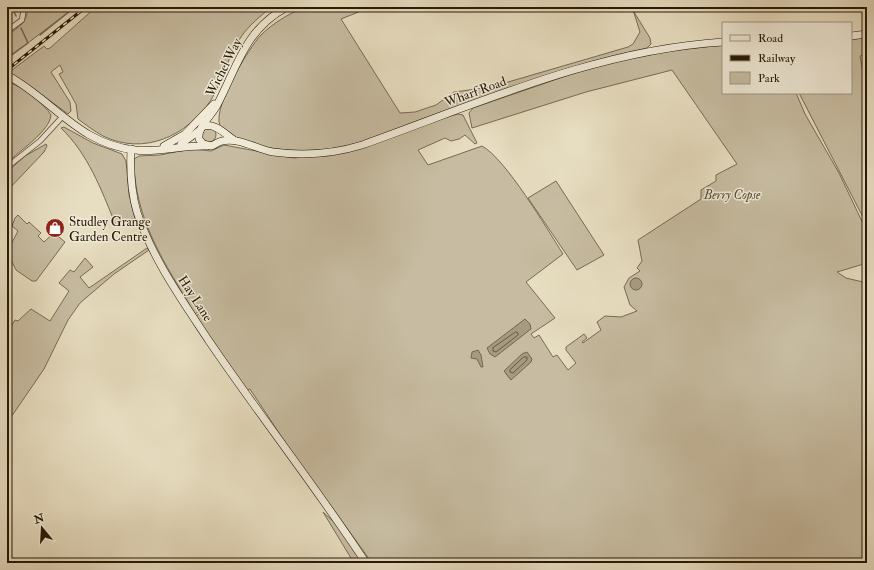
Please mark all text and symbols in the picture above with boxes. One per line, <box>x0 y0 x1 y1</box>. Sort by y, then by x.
legend <box>722 22 852 94</box>
text: Road <box>758 31 783 46</box>
street label: Wichel Way <box>202 35 246 101</box>
text: Railway <box>758 51 796 66</box>
text: Park <box>758 71 780 86</box>
street label: Wharf Road <box>441 73 509 111</box>
park label: Berry Copse <box>703 187 761 203</box>
place label: Studley Grange Garden Centre <box>69 214 151 245</box>
shop icon: Studley Grange Garden Centre <box>44 217 66 239</box>
street label: Hay Lane <box>174 273 216 325</box>
north arrow <box>22 508 62 548</box>
text: N <box>31 511 47 527</box>

